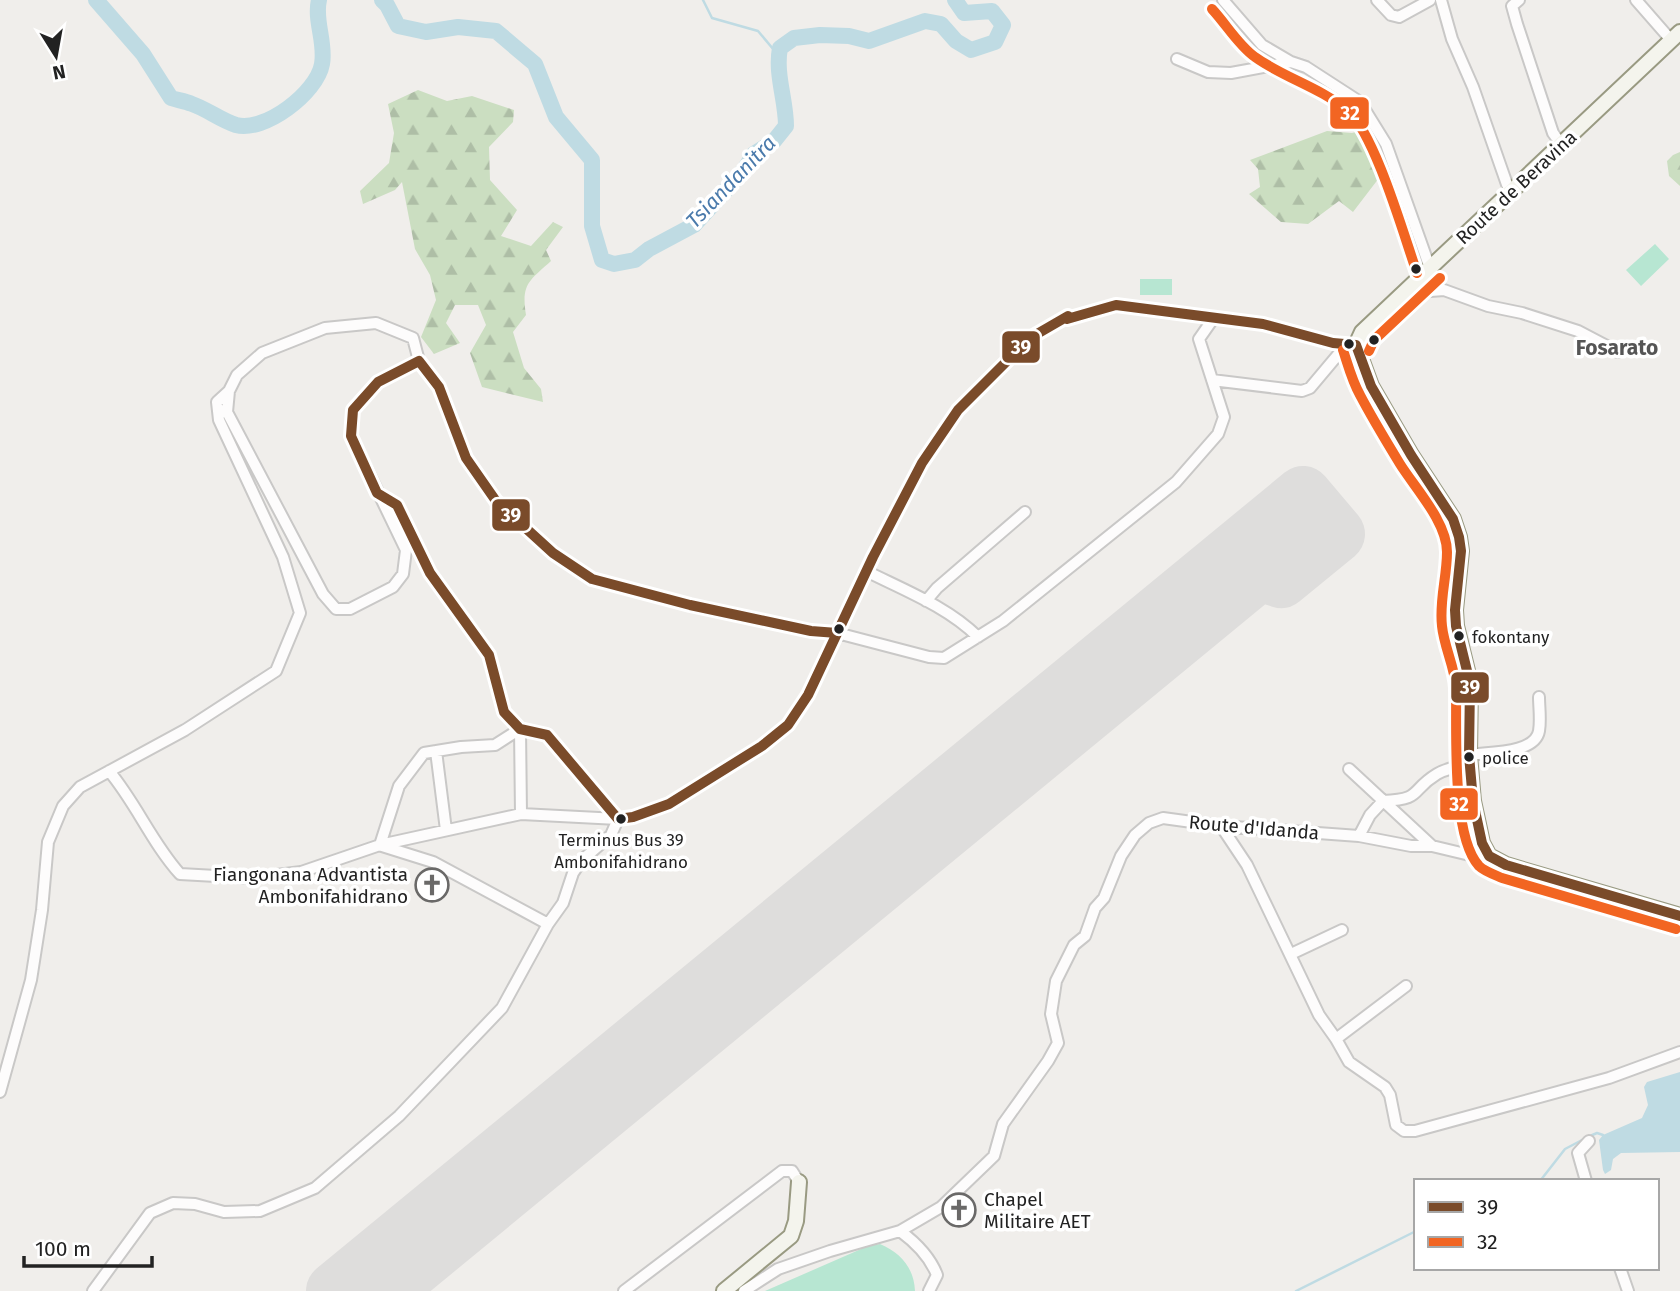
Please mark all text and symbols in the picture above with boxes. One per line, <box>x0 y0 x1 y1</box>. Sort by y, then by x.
north arrow <box>21 21 91 91</box>
text: N <box>51 60 68 85</box>
line badge: 32 <box>1329 96 1370 130</box>
text: 32 <box>1339 102 1360 125</box>
street label: Route de Beravina <box>1451 125 1582 249</box>
water label: Tsiandanitra <box>681 130 781 234</box>
unlabelled marker <box>1409 262 1423 276</box>
line badge: 39 <box>1001 330 1041 364</box>
unlabelled marker <box>1367 333 1381 347</box>
district label: Fosarato <box>1576 335 1658 361</box>
text: 39 <box>1010 336 1032 359</box>
unlabelled marker <box>1342 337 1356 351</box>
line badge: 39 <box>491 498 531 532</box>
text: 39 <box>500 504 522 527</box>
unlabelled marker <box>832 622 846 636</box>
place label: fokontany <box>1472 627 1550 648</box>
marker: fokontany <box>1452 629 1466 643</box>
line badge: 39 <box>1450 671 1490 704</box>
text: 39 <box>1459 676 1481 699</box>
place label: police <box>1482 748 1529 769</box>
marker: police <box>1462 750 1476 764</box>
line badge: 32 <box>1439 787 1479 821</box>
text: 32 <box>1448 793 1469 816</box>
street label: Route d'Idanda <box>1188 810 1320 845</box>
marker: Terminus Bus 39 Ambonifahidrano <box>614 812 628 826</box>
place label: Terminus Bus 39 Ambonifahidrano <box>554 830 688 873</box>
place label: Fiangonana Advantista Ambonifahidrano <box>213 863 408 908</box>
church icon: Fiangonana Advantista Ambonifahidrano <box>413 866 451 904</box>
legend <box>1414 1179 1659 1270</box>
place label: Chapel Militaire AET <box>984 1188 1091 1233</box>
church icon: Chapel Militaire AET <box>940 1191 978 1229</box>
text: 39 <box>1477 1194 1498 1220</box>
scale bar <box>24 1224 152 1268</box>
text: 32 <box>1477 1229 1498 1255</box>
text: 100 m <box>35 1236 91 1262</box>

